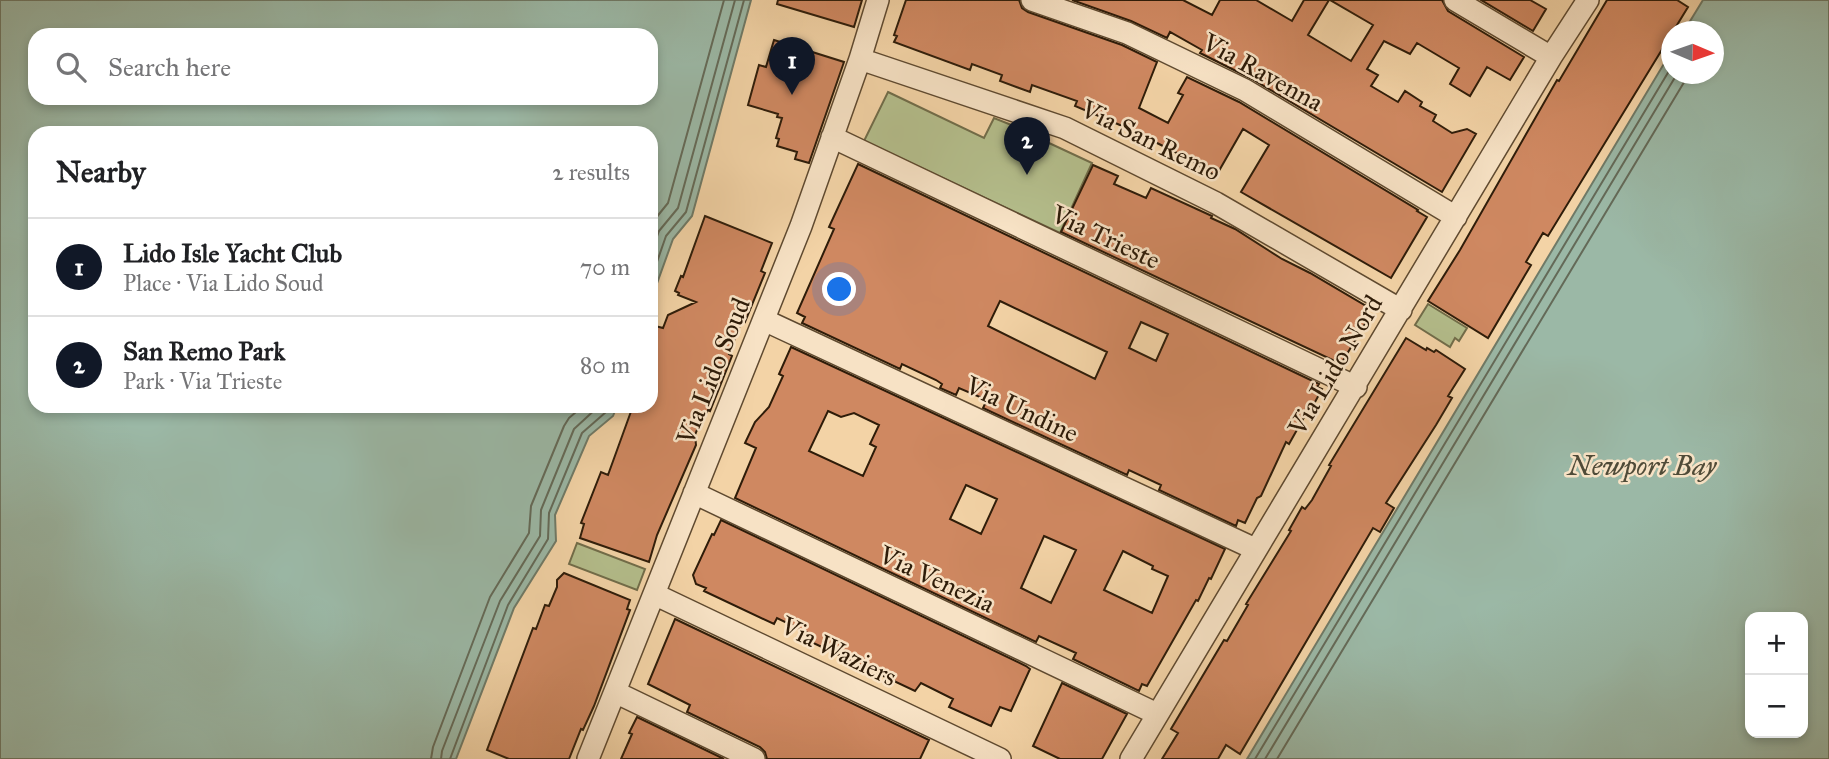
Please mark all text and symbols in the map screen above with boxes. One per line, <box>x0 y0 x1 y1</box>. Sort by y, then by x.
north arrow <box>1661 21 1724 84</box>
street label: Via Ravenna <box>1196 25 1329 118</box>
search box <box>28 28 658 105</box>
pin: 1 <box>769 37 815 95</box>
icon: search <box>52 48 90 86</box>
text: Search here <box>108 51 231 83</box>
street label: Via San Remo <box>1075 92 1226 188</box>
pin: 2 <box>1004 117 1050 175</box>
text: Nearby <box>56 154 146 190</box>
text: 2 results <box>552 158 630 186</box>
street label: Via Trieste <box>1046 198 1166 276</box>
text: Lido Isle Yacht Club <box>123 237 342 269</box>
text: 1 <box>74 253 84 281</box>
text: 70 m <box>580 253 630 281</box>
text: Place · Via Lido Soud <box>123 269 324 297</box>
your location <box>822 272 856 306</box>
street label: Via Lido Nord <box>1280 289 1389 442</box>
street label: Via Lido Soud <box>669 293 757 450</box>
text: San Remo Park <box>123 335 285 367</box>
text: 2 <box>73 351 85 379</box>
text: 80 m <box>580 351 630 379</box>
text: Park · Via Trieste <box>123 367 282 395</box>
street label: Via Undine <box>960 369 1084 449</box>
water label: Newport Bay <box>1566 448 1718 483</box>
street label: Via Venezia <box>873 538 1000 620</box>
street label: Via Waziers <box>775 609 902 693</box>
map controls <box>1745 612 1808 738</box>
button: + <box>1745 612 1808 675</box>
button: − <box>1745 675 1808 738</box>

